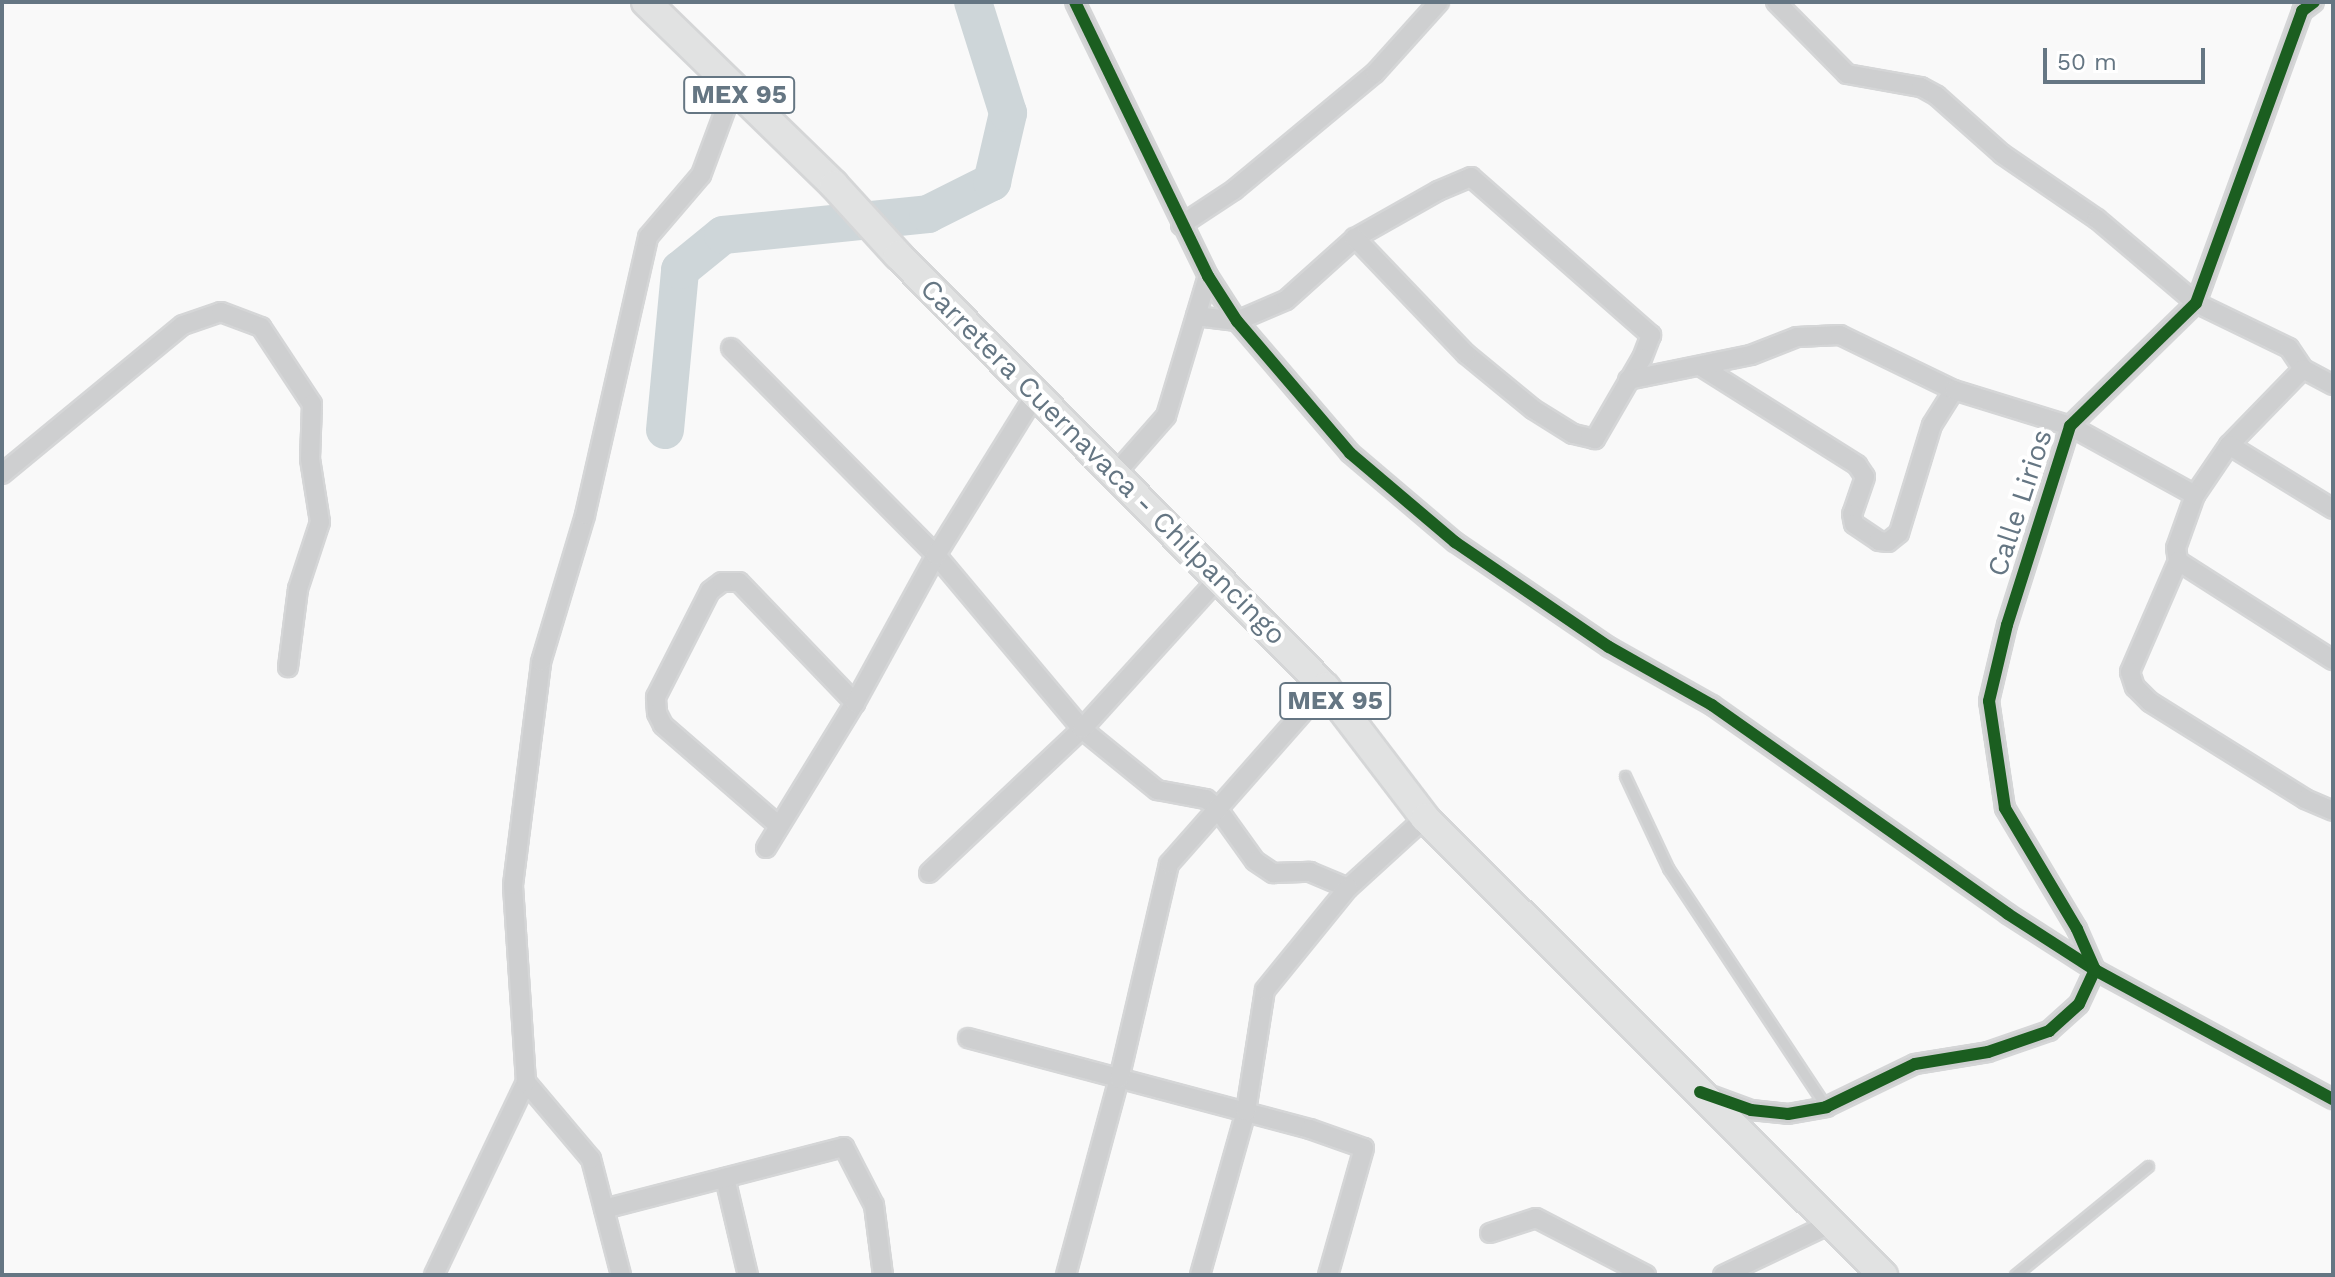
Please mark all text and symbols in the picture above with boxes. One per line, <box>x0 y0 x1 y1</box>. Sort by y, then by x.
scale bar <box>2047 32 2209 82</box>
text: 50 m <box>2057 48 2117 76</box>
road number: MEX 95 <box>683 73 795 117</box>
street label: Carretera Cuernavaca - Chilpancingo <box>913 272 1293 652</box>
street label: Calle Lirios <box>1980 425 2060 581</box>
road number: MEX 95 <box>1279 679 1391 723</box>

